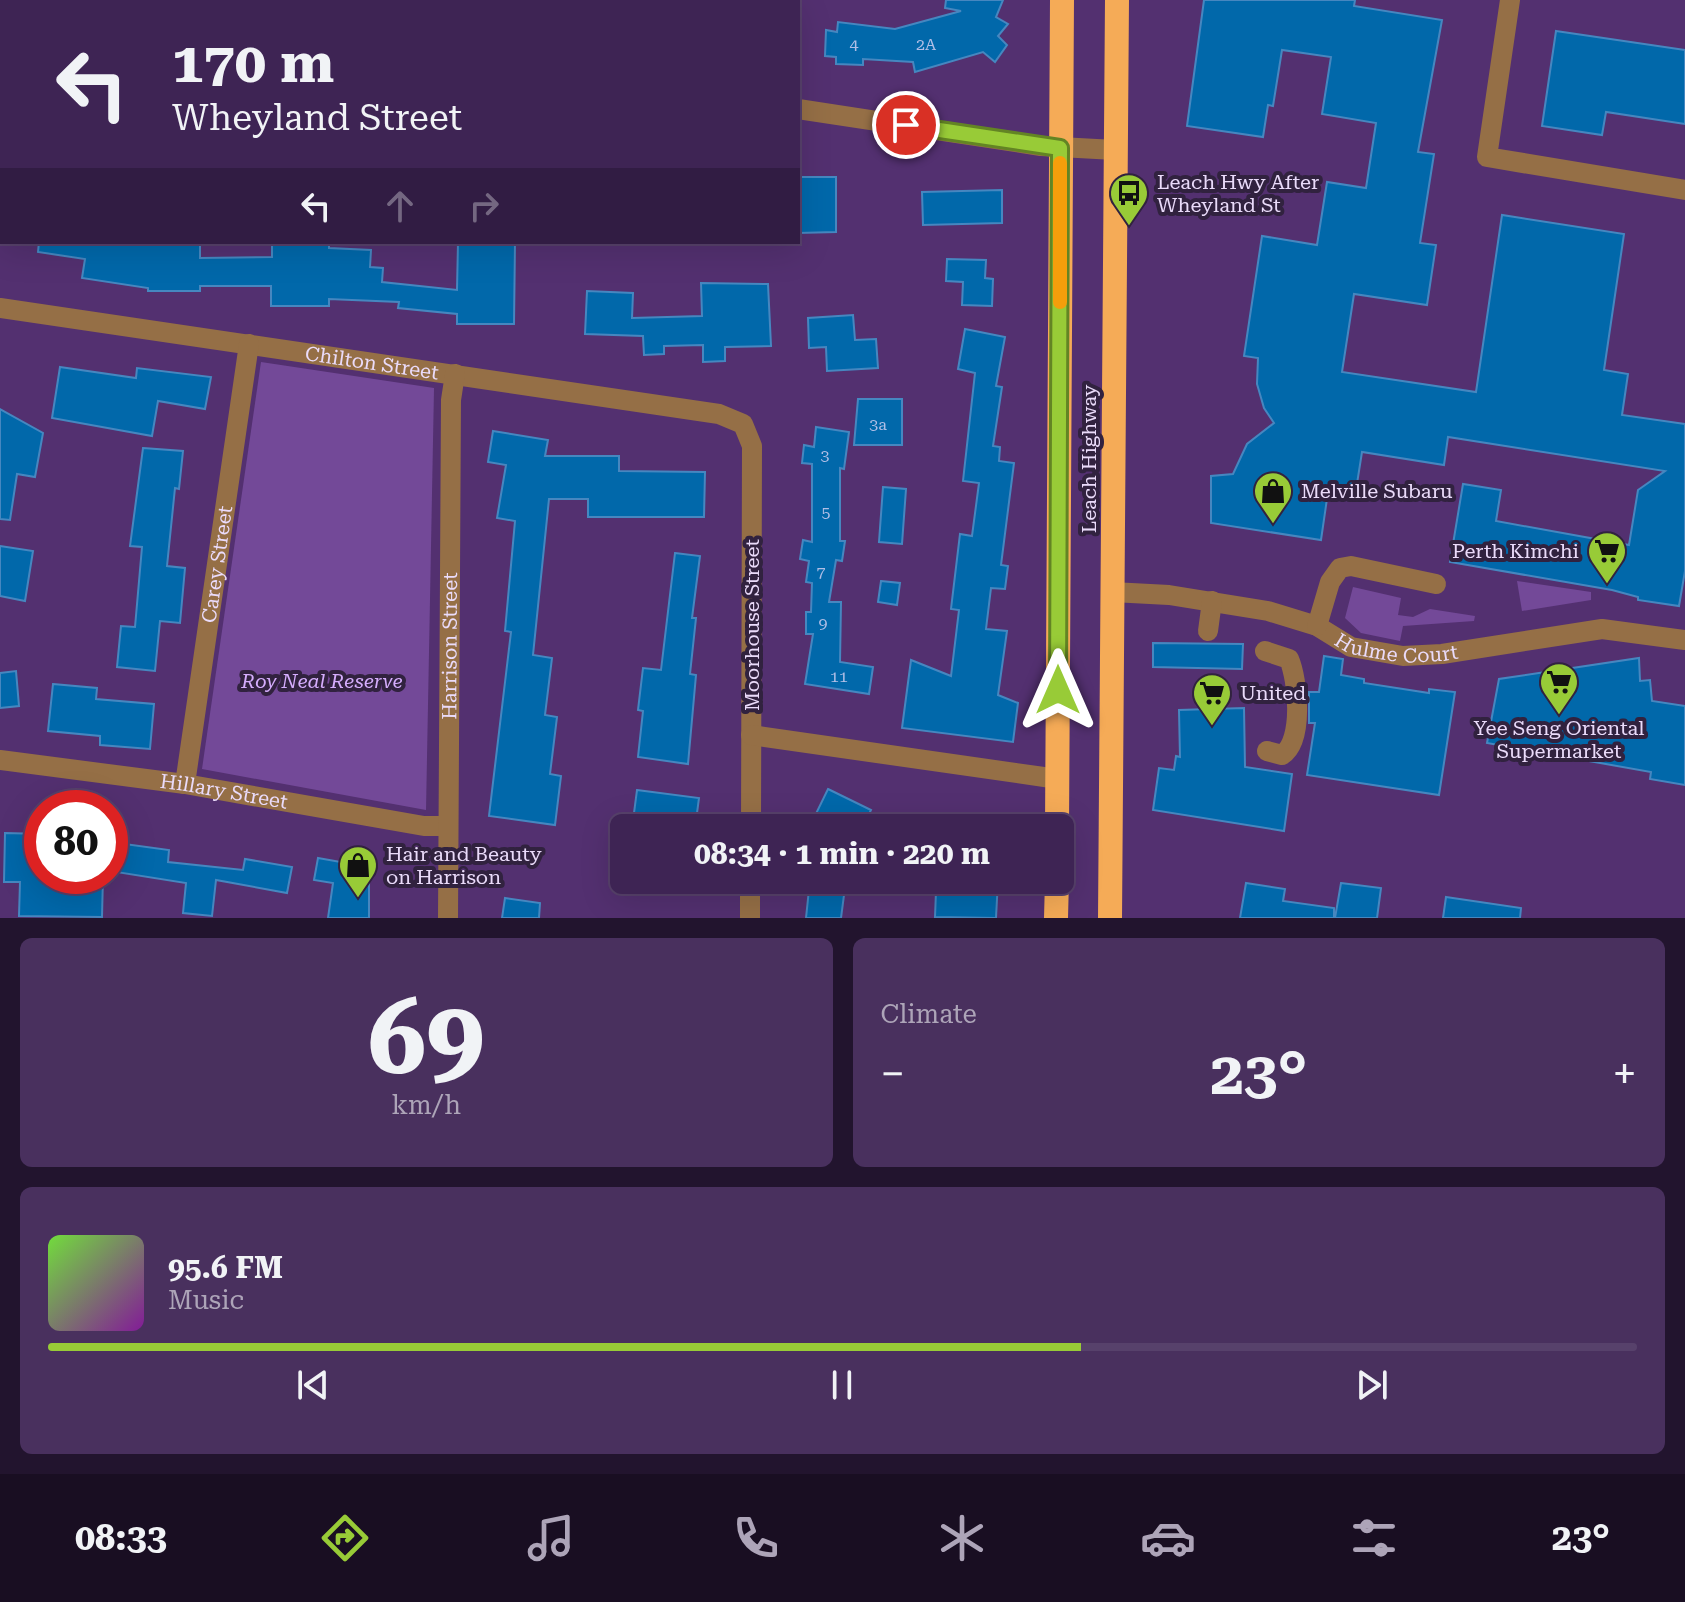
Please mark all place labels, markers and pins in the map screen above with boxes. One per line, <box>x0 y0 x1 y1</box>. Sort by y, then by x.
pin <box>872 91 940 159</box>
place label: Leach Hwy After Wheyland St <box>1157 170 1319 217</box>
bus stop icon: Leach Hwy After Wheyland St <box>1108 172 1150 227</box>
shop icon: Melville Subaru <box>1252 470 1294 525</box>
place label: Melville Subaru <box>1301 479 1453 503</box>
supermarket icon: Perth Kimchi <box>1586 530 1628 585</box>
place label: Perth Kimchi <box>1452 539 1579 563</box>
supermarket icon: Yee Seng Oriental Supermarket <box>1538 661 1580 716</box>
supermarket icon: United <box>1191 672 1233 727</box>
place label: United <box>1240 681 1306 705</box>
place label: Yee Seng Oriental Supermarket <box>1473 716 1645 763</box>
place label: Hair and Beauty on Harrison <box>386 842 542 889</box>
shop icon: Hair and Beauty on Harrison <box>337 844 379 899</box>

